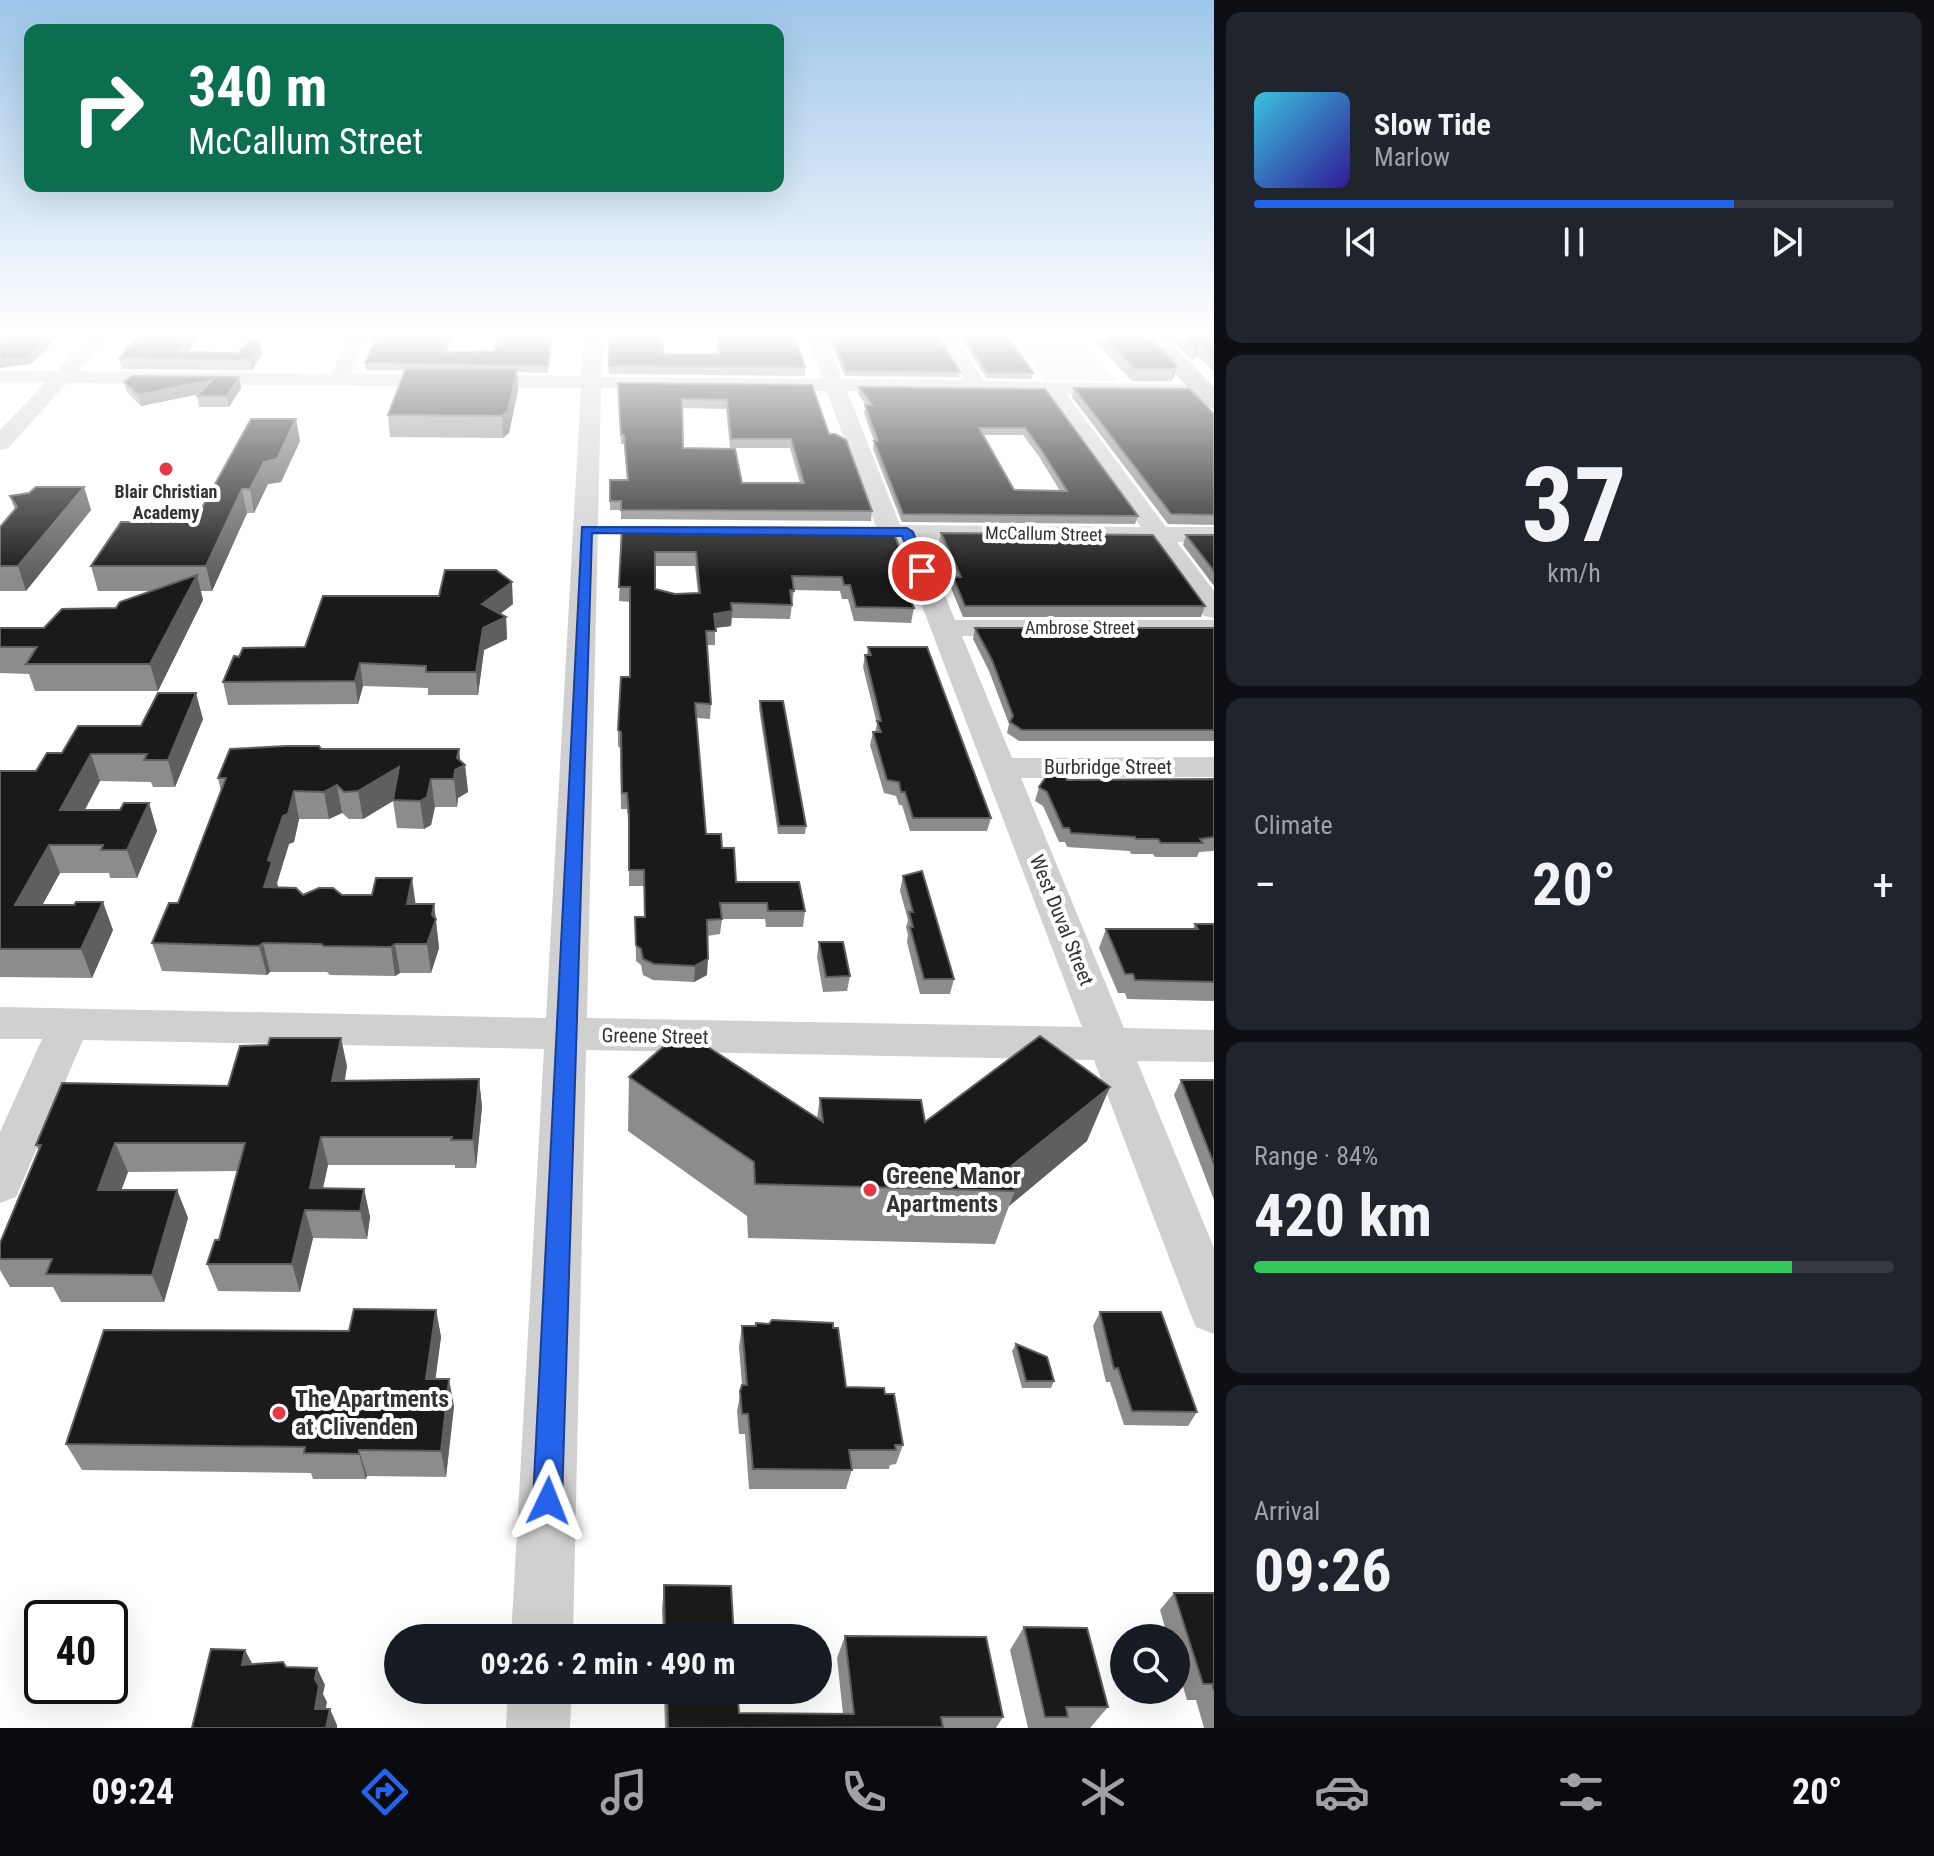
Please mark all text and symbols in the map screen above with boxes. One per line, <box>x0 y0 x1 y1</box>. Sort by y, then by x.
text: 340 m <box>188 54 327 120</box>
icon: right <box>56 56 160 160</box>
text: Slow Tide <box>1374 107 1491 142</box>
text: McCallum Street <box>188 121 423 163</box>
text: Marlow <box>1374 142 1450 172</box>
icon: previous <box>1339 220 1383 264</box>
icon: pause <box>1552 220 1596 264</box>
icon: next <box>1765 220 1809 264</box>
text: 37 <box>1521 445 1627 566</box>
marker: Blair Christian Academy <box>157 460 175 478</box>
place label: Blair Christian Academy <box>115 481 217 523</box>
street label: McCallum Street <box>985 522 1103 545</box>
pin <box>888 537 956 605</box>
icon: arrive <box>900 549 944 593</box>
text: km/h <box>1547 558 1601 588</box>
street label: Ambrose Street <box>1025 617 1135 638</box>
street label: Burbridge Street <box>1044 755 1172 779</box>
text: Climate <box>1254 810 1333 840</box>
text: 20° <box>1532 849 1616 920</box>
street label: West Duval Street <box>1025 851 1099 989</box>
text: − <box>1254 859 1276 911</box>
text: + <box>1872 859 1894 911</box>
street label: Greene Street <box>601 1023 709 1049</box>
text: Range · 84% <box>1254 1141 1378 1171</box>
place label: Greene Manor Apartments <box>886 1162 1021 1218</box>
text: 420 km <box>1254 1180 1432 1251</box>
marker: Greene Manor Apartments <box>861 1181 879 1199</box>
place label: The Apartments at Clivenden <box>295 1385 449 1441</box>
marker: The Apartments at Clivenden <box>270 1404 288 1422</box>
position arrow <box>506 1459 590 1543</box>
text: Arrival <box>1254 1496 1320 1526</box>
text: 09:26 <box>1254 1535 1392 1606</box>
speed limit sign: 40 <box>24 1600 128 1704</box>
map controls <box>1110 1624 1190 1704</box>
button: search <box>1110 1624 1190 1704</box>
text: 09:26 · 2 min · 490 m <box>481 1646 735 1681</box>
icon: directions <box>357 1764 413 1820</box>
icon: music <box>596 1764 652 1820</box>
icon: phone <box>836 1764 892 1820</box>
icon: climate <box>1075 1764 1131 1820</box>
icon: car <box>1314 1764 1370 1820</box>
icon: filters <box>1553 1764 1609 1820</box>
text: 09:24 <box>92 1771 174 1813</box>
text: 20° <box>1792 1771 1842 1813</box>

